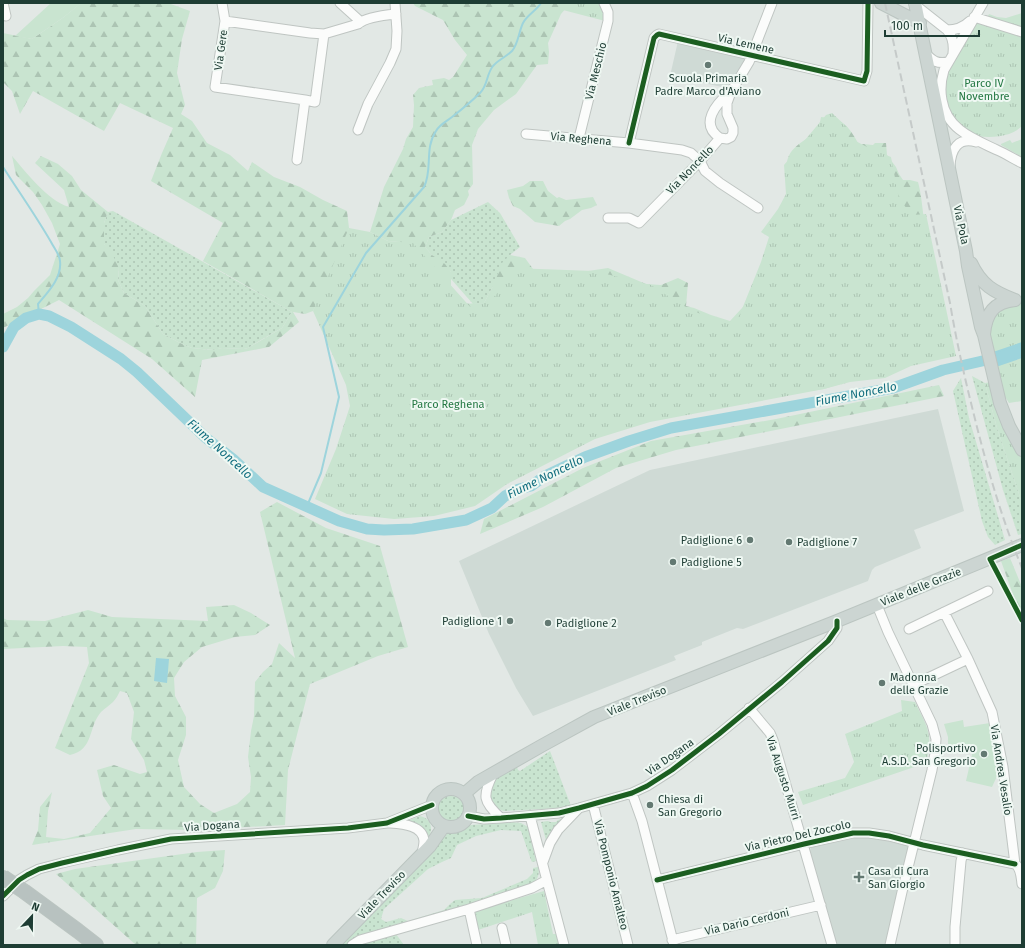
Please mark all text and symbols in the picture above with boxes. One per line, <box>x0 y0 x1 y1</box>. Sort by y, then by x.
scale bar <box>885 12 979 38</box>
text: 100 m <box>891 19 923 33</box>
street label: Via Gere <box>212 29 230 71</box>
street label: Via Lemene <box>717 31 775 57</box>
street label: Via Meschio <box>583 41 609 101</box>
marker: Scuola Primaria Padre Marco d'Aviano <box>703 60 713 70</box>
place label: Scuola Primaria Padre Marco d'Aviano <box>655 72 761 98</box>
park label: Parco IV Novembre <box>958 77 1010 103</box>
street label: Via Reghena <box>550 130 612 148</box>
street label: Via Noncello <box>664 143 716 197</box>
street label: Via Pola <box>951 204 971 246</box>
water label: Fiume Noncello <box>814 379 898 409</box>
park label: Parco Reghena <box>411 398 485 411</box>
water label: Fiume Noncello <box>185 416 255 482</box>
water label: Fiume Noncello <box>505 453 585 501</box>
place label: Padiglione 6 <box>681 534 742 547</box>
marker: Padiglione 6 <box>745 535 755 545</box>
place label: Padiglione 7 <box>797 536 857 549</box>
marker: Padiglione 7 <box>784 537 794 547</box>
place label: Padiglione 5 <box>681 556 742 569</box>
marker: Padiglione 5 <box>668 557 678 567</box>
street label: Viale delle Grazie <box>879 565 963 609</box>
place label: Padiglione 1 <box>442 615 502 628</box>
marker: Padiglione 1 <box>505 616 515 626</box>
place label: Padiglione 2 <box>556 617 617 630</box>
marker: Padiglione 2 <box>543 618 553 628</box>
place label: Madonna delle Grazie <box>890 671 949 697</box>
marker: Madonna delle Grazie <box>877 678 887 688</box>
street label: Viale Treviso <box>606 683 668 719</box>
street label: Via Andrea Vesalio <box>987 724 1015 816</box>
street label: Via Augusto Murri <box>763 734 803 822</box>
street label: Via Dogana <box>644 736 696 778</box>
place label: Polisportivo A.S.D. San Gregorio <box>882 742 976 768</box>
marker: Polisportivo A.S.D. San Gregorio <box>979 749 989 759</box>
place label: Chiesa di San Gregorio <box>658 793 722 819</box>
marker: Chiesa di San Gregorio <box>645 800 655 810</box>
street label: Via Dogana <box>184 818 240 834</box>
street label: Via Pietro Del Zoccolo <box>744 818 852 854</box>
street label: Via Pomponio Amalteo <box>591 819 631 931</box>
place label: Casa di Cura San Giorgio <box>868 865 929 891</box>
street label: Viale Treviso <box>356 868 408 922</box>
marker: Casa di Cura San Giorgio <box>853 871 865 883</box>
north arrow <box>12 896 52 936</box>
text: N <box>30 900 41 915</box>
street label: Via Dario Cerdoni <box>704 906 790 938</box>

